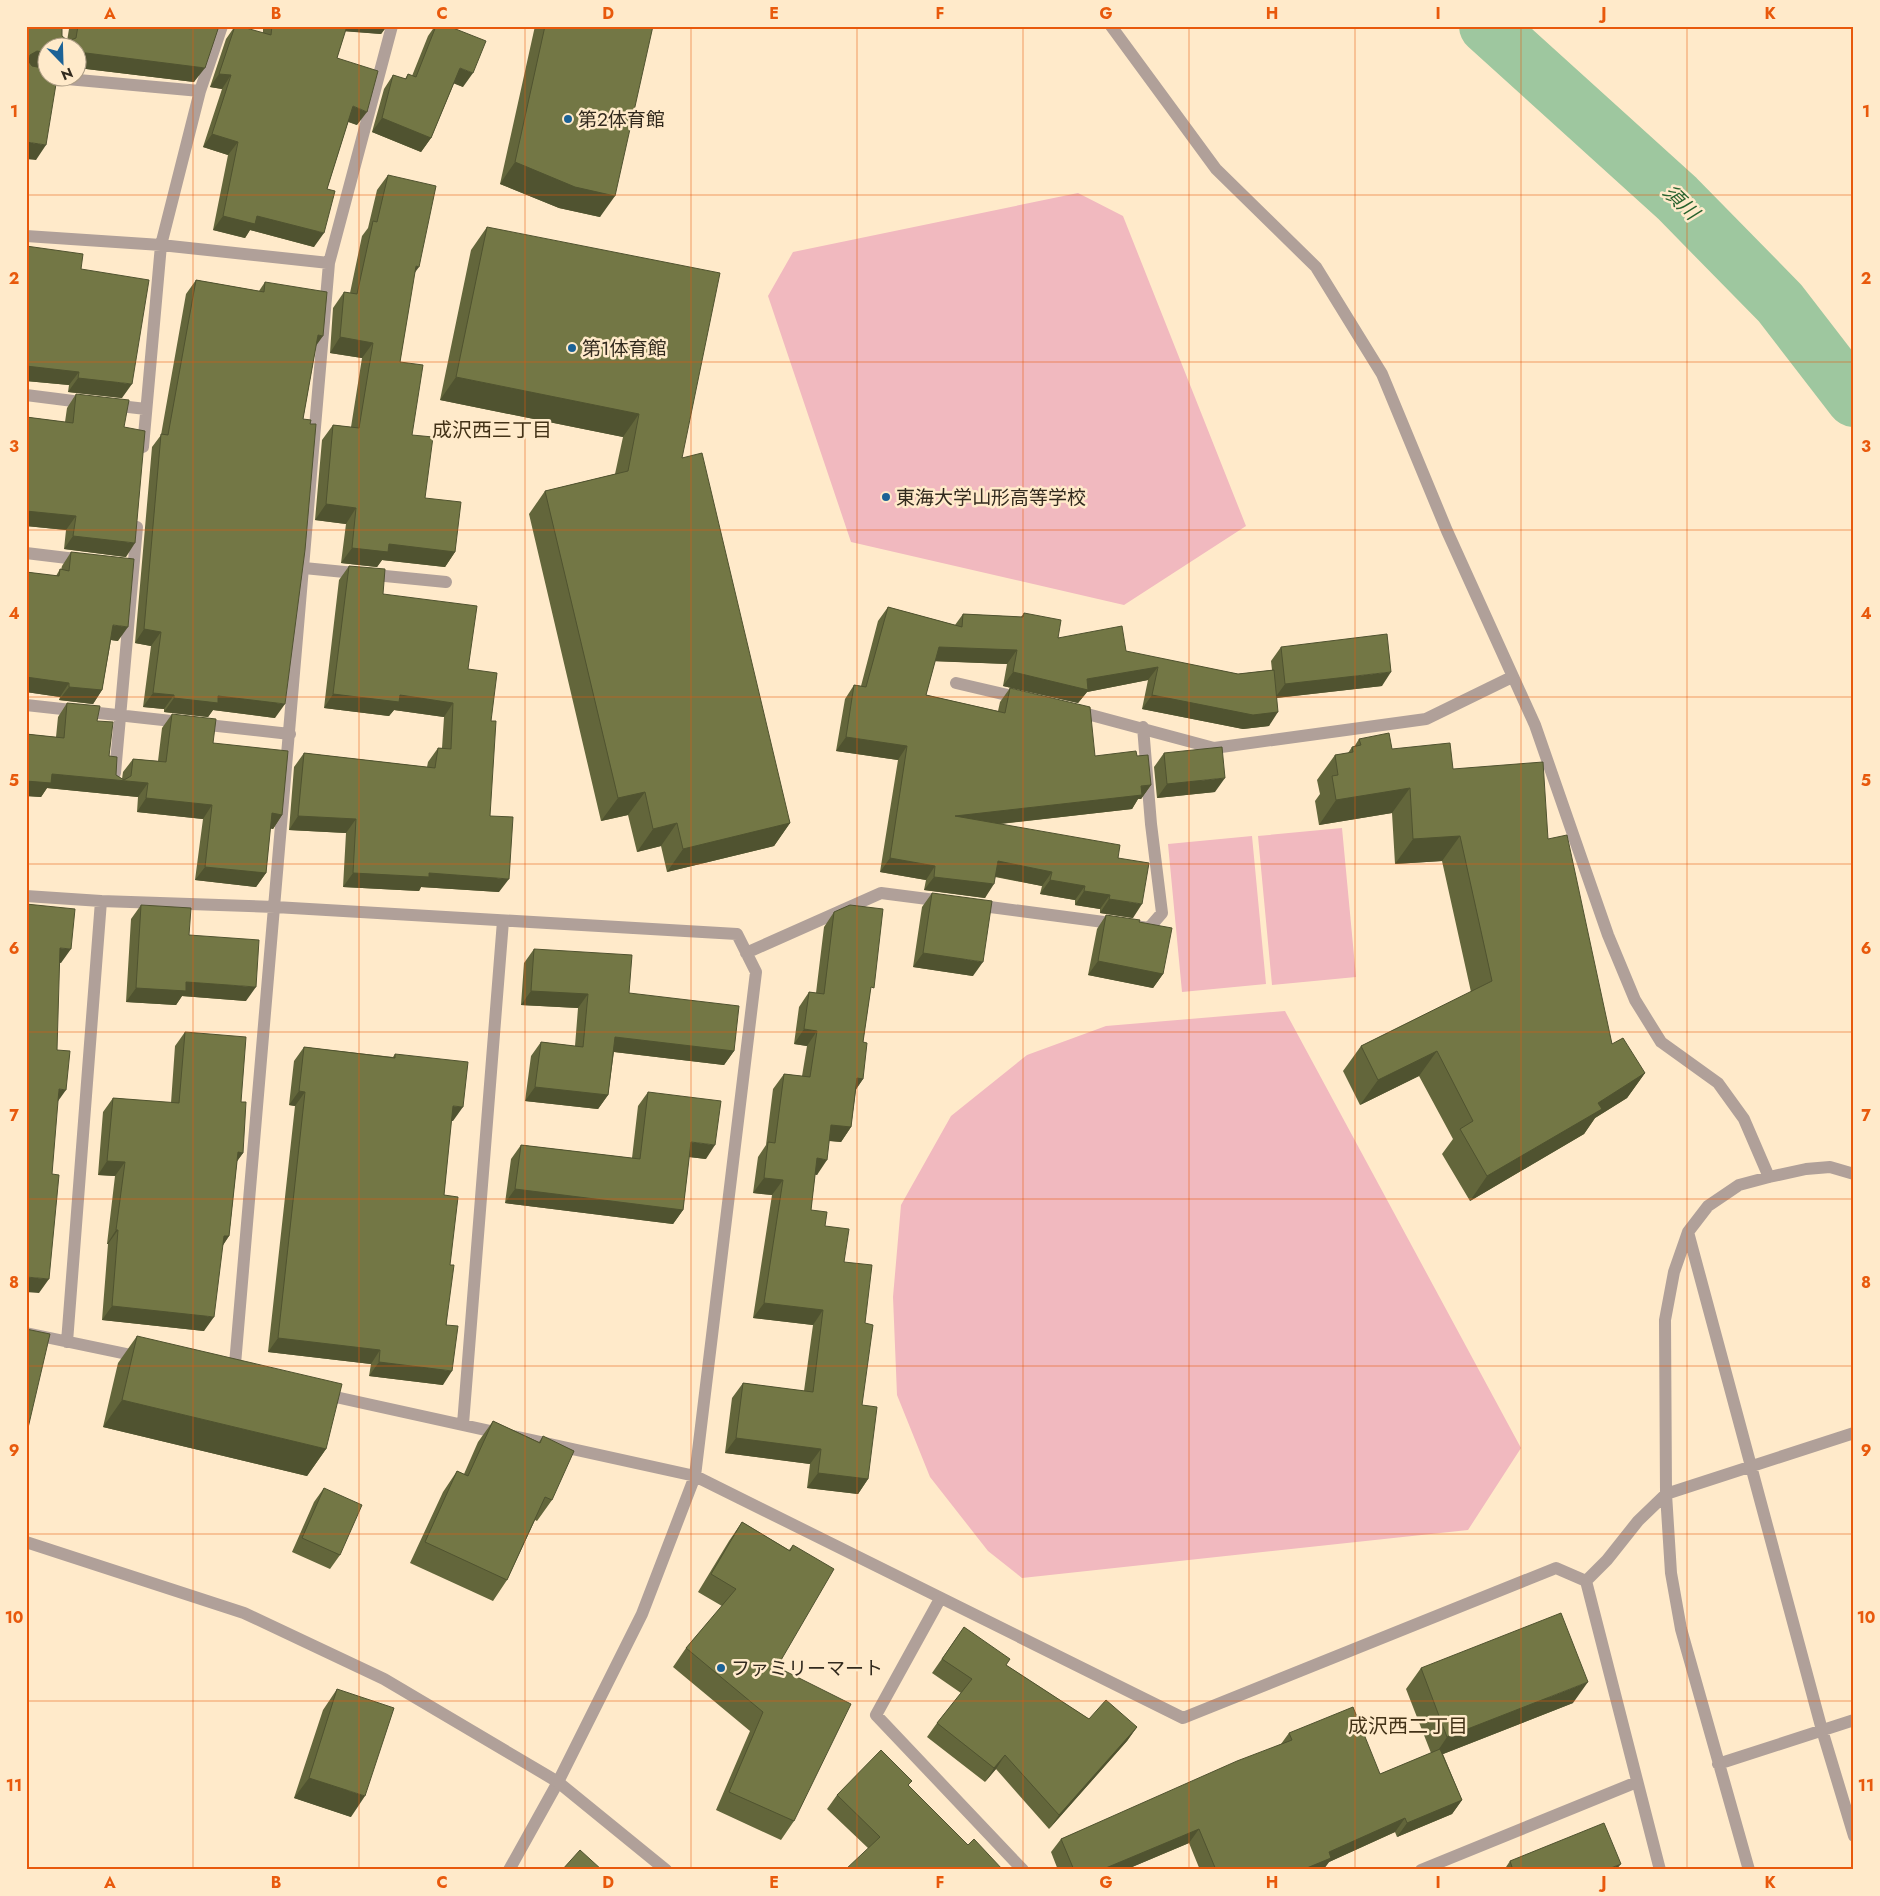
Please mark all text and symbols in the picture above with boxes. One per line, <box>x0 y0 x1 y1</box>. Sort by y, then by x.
text: A <box>103 2 116 25</box>
text: B <box>271 2 281 25</box>
text: C <box>436 2 448 25</box>
text: D <box>602 2 614 25</box>
text: E <box>769 2 779 25</box>
text: F <box>936 2 944 25</box>
text: G <box>1099 2 1113 25</box>
text: H <box>1266 2 1278 25</box>
text: I <box>1435 2 1441 25</box>
text: J <box>1598 2 1607 25</box>
text: K <box>1764 2 1776 25</box>
north arrow <box>38 38 88 88</box>
text: N <box>58 63 76 85</box>
text: 1 <box>10 100 18 123</box>
text: 1 <box>1862 100 1870 123</box>
place label: 第2体育館 <box>578 106 665 133</box>
marker: 第2体育館 <box>562 113 574 125</box>
water label: 須川 <box>1656 178 1707 228</box>
text: 2 <box>9 267 19 290</box>
text: 2 <box>1861 267 1871 290</box>
place label: 第1体育館 <box>582 335 667 362</box>
marker: 第1体育館 <box>566 342 578 354</box>
district label: 成沢西三丁目 <box>432 416 552 445</box>
text: 3 <box>9 435 19 458</box>
text: 3 <box>1861 435 1871 458</box>
place label: 東海大学山形高等学校 <box>896 484 1086 511</box>
marker: 東海大学山形高等学校 <box>880 491 892 503</box>
text: 4 <box>8 602 20 625</box>
text: 4 <box>1860 602 1872 625</box>
text: 5 <box>9 769 19 792</box>
text: 5 <box>1861 769 1871 792</box>
text: 6 <box>9 937 19 960</box>
text: 6 <box>1861 937 1871 960</box>
text: 7 <box>9 1104 19 1127</box>
text: 7 <box>1861 1104 1871 1127</box>
text: 8 <box>9 1271 19 1294</box>
text: 8 <box>1861 1271 1871 1294</box>
text: 9 <box>9 1439 19 1462</box>
text: 9 <box>1861 1439 1871 1462</box>
text: 10 <box>5 1606 23 1629</box>
text: 10 <box>1857 1606 1875 1629</box>
place label: ファミリーマート <box>731 1655 883 1682</box>
marker: ファミリーマート <box>715 1662 727 1674</box>
district label: 成沢西二丁目 <box>1348 1712 1468 1741</box>
text: 11 <box>6 1774 22 1797</box>
text: 11 <box>1858 1774 1874 1797</box>
text: A <box>103 1871 116 1894</box>
text: B <box>271 1871 281 1894</box>
text: C <box>436 1871 448 1894</box>
text: D <box>602 1871 614 1894</box>
text: E <box>769 1871 779 1894</box>
text: F <box>936 1871 944 1894</box>
text: G <box>1099 1871 1113 1894</box>
text: H <box>1266 1871 1278 1894</box>
text: I <box>1435 1871 1441 1894</box>
text: J <box>1598 1871 1607 1894</box>
text: K <box>1764 1871 1776 1894</box>

